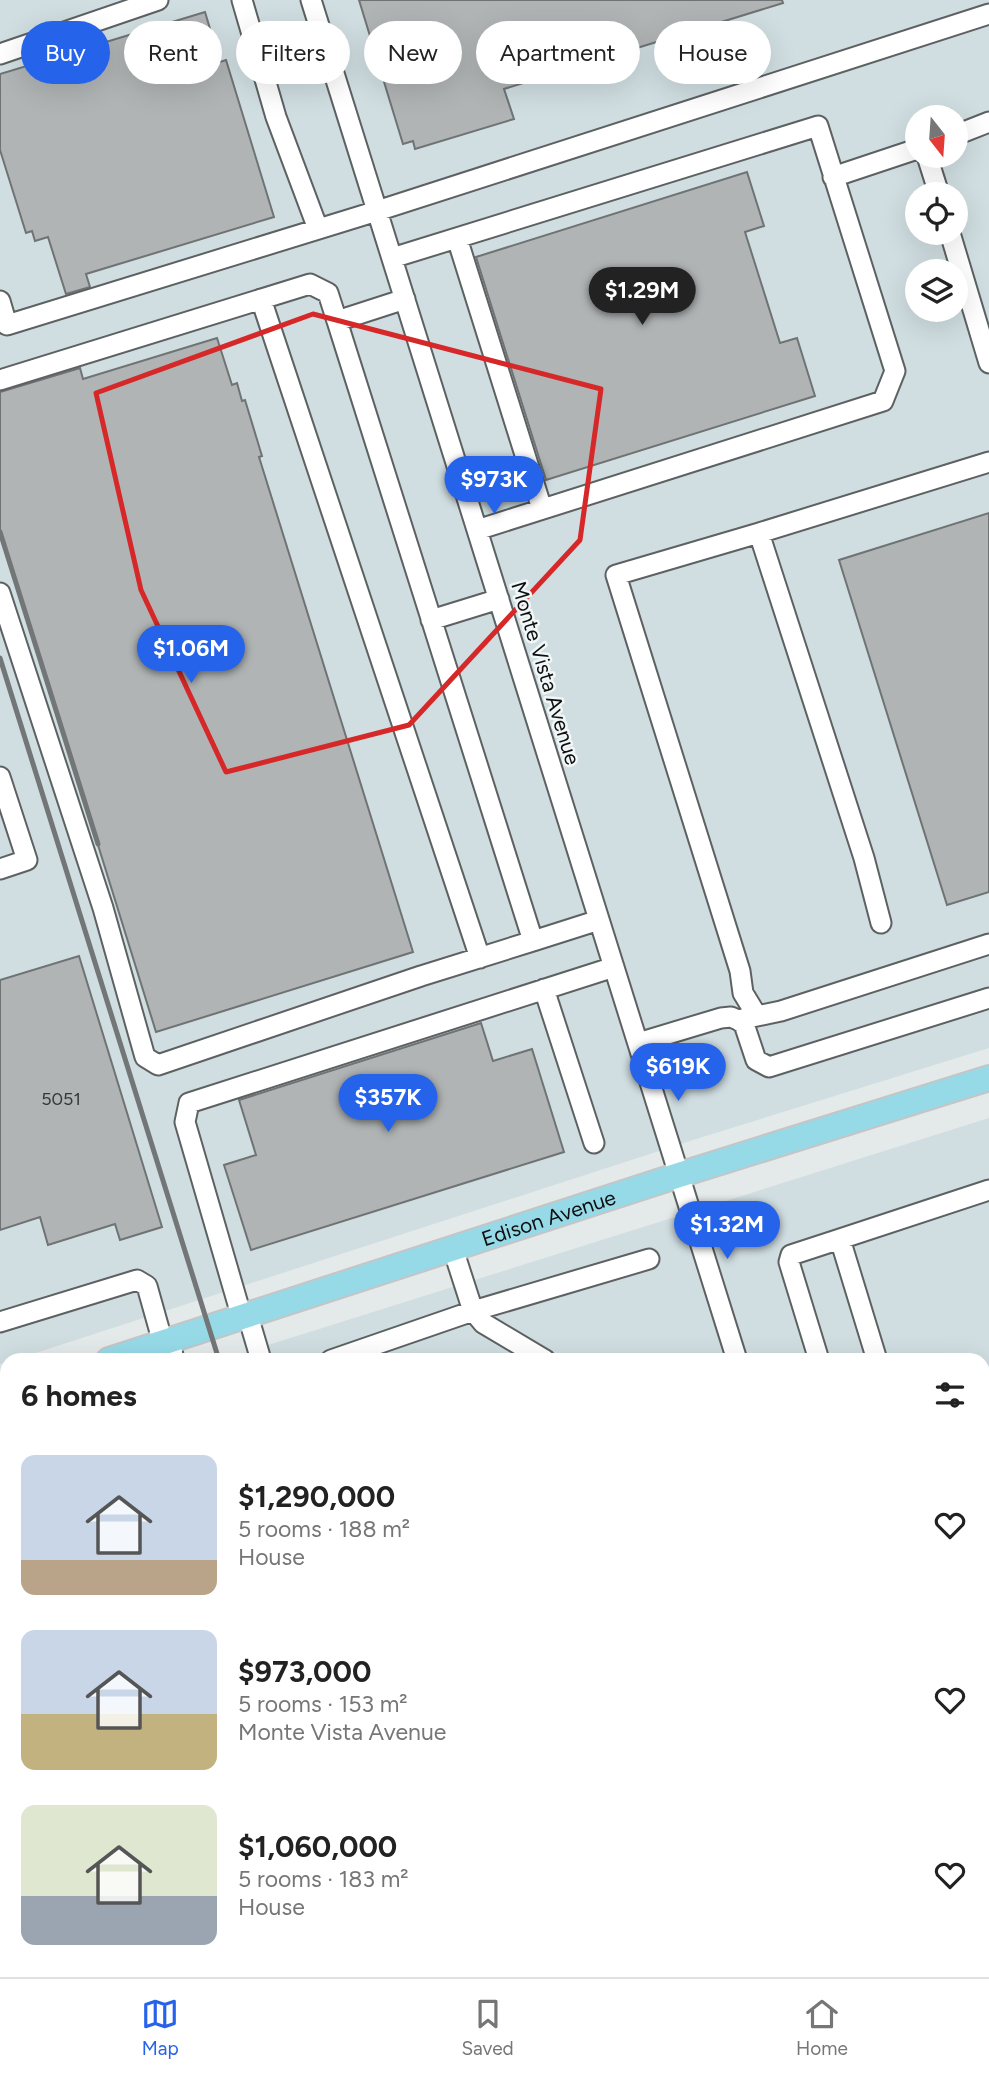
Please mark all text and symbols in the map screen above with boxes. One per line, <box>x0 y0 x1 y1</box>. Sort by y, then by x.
chip: Buy <box>21 21 110 84</box>
chip: Rent <box>124 21 222 84</box>
chip: Filters <box>236 21 350 84</box>
chip: New <box>364 21 462 84</box>
chip: Apartment <box>476 21 640 84</box>
chip: House <box>654 21 771 84</box>
north arrow <box>905 105 968 168</box>
map controls <box>905 105 968 322</box>
button: locate <box>905 182 968 245</box>
button: layers <box>905 259 968 322</box>
pin: $1.29M <box>585 268 699 327</box>
text: $1.29M <box>605 276 679 304</box>
pin: $973K <box>445 456 543 516</box>
text: $973K <box>461 465 527 493</box>
street label: Monte Vista Avenue <box>506 578 586 768</box>
pin: $1.06M <box>134 626 248 685</box>
text: $1.06M <box>153 634 229 662</box>
pin: $619K <box>629 1044 727 1103</box>
text: $619K <box>646 1052 710 1080</box>
pin: $357K <box>339 1074 437 1134</box>
text: $357K <box>355 1083 422 1111</box>
house number: 5051 <box>41 1088 81 1110</box>
street label: Edison Avenue <box>478 1184 619 1251</box>
pin: $1.32M <box>670 1202 784 1261</box>
text: $1.32M <box>690 1210 764 1238</box>
icon: filters <box>931 1376 969 1414</box>
text: 6 homes <box>21 1377 137 1414</box>
text: $1,290,000 <box>238 1478 395 1515</box>
icon: home <box>77 1483 161 1567</box>
icon: heart <box>931 1506 969 1544</box>
text: 5 rooms · 188 m² <box>238 1515 410 1543</box>
text: House <box>238 1543 305 1571</box>
text: $973,000 <box>238 1653 371 1690</box>
icon: home <box>77 1658 161 1742</box>
icon: heart <box>931 1681 969 1719</box>
text: 5 rooms · 153 m² <box>238 1690 408 1718</box>
text: Monte Vista Avenue <box>238 1718 446 1746</box>
text: $1,060,000 <box>238 1828 397 1865</box>
icon: home <box>77 1833 161 1917</box>
icon: heart <box>931 1856 969 1894</box>
text: 5 rooms · 183 m² <box>238 1865 409 1893</box>
text: House <box>238 1893 305 1921</box>
tab: Map <box>141 1995 179 2060</box>
tab: Saved <box>461 1995 514 2060</box>
tab: Home <box>796 1995 848 2060</box>

